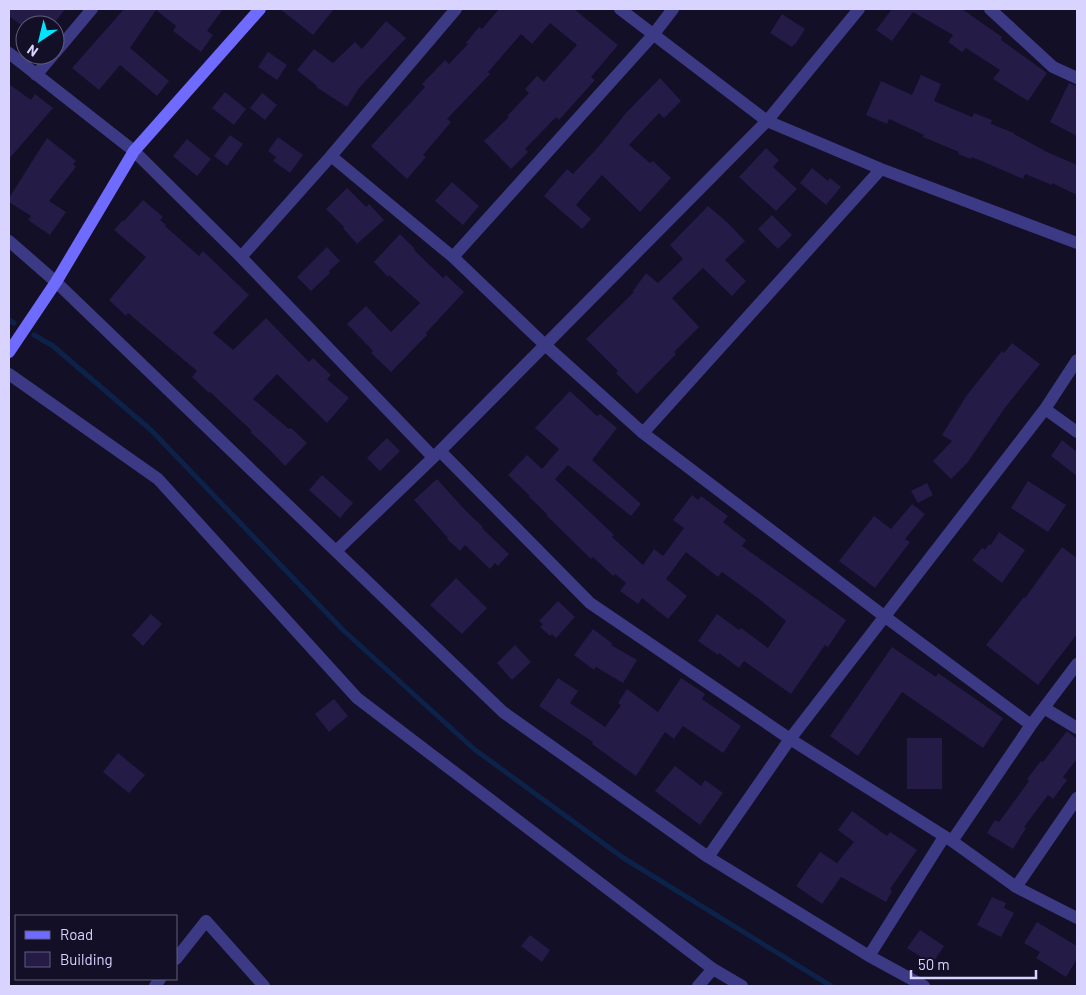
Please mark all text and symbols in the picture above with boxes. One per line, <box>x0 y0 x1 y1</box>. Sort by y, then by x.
north arrow <box>15 15 65 65</box>
text: N <box>24 41 41 61</box>
legend <box>15 915 178 980</box>
text: Road <box>60 925 93 943</box>
scale bar <box>911 948 1036 980</box>
text: Building <box>60 950 113 968</box>
text: 50 m <box>918 955 950 973</box>

